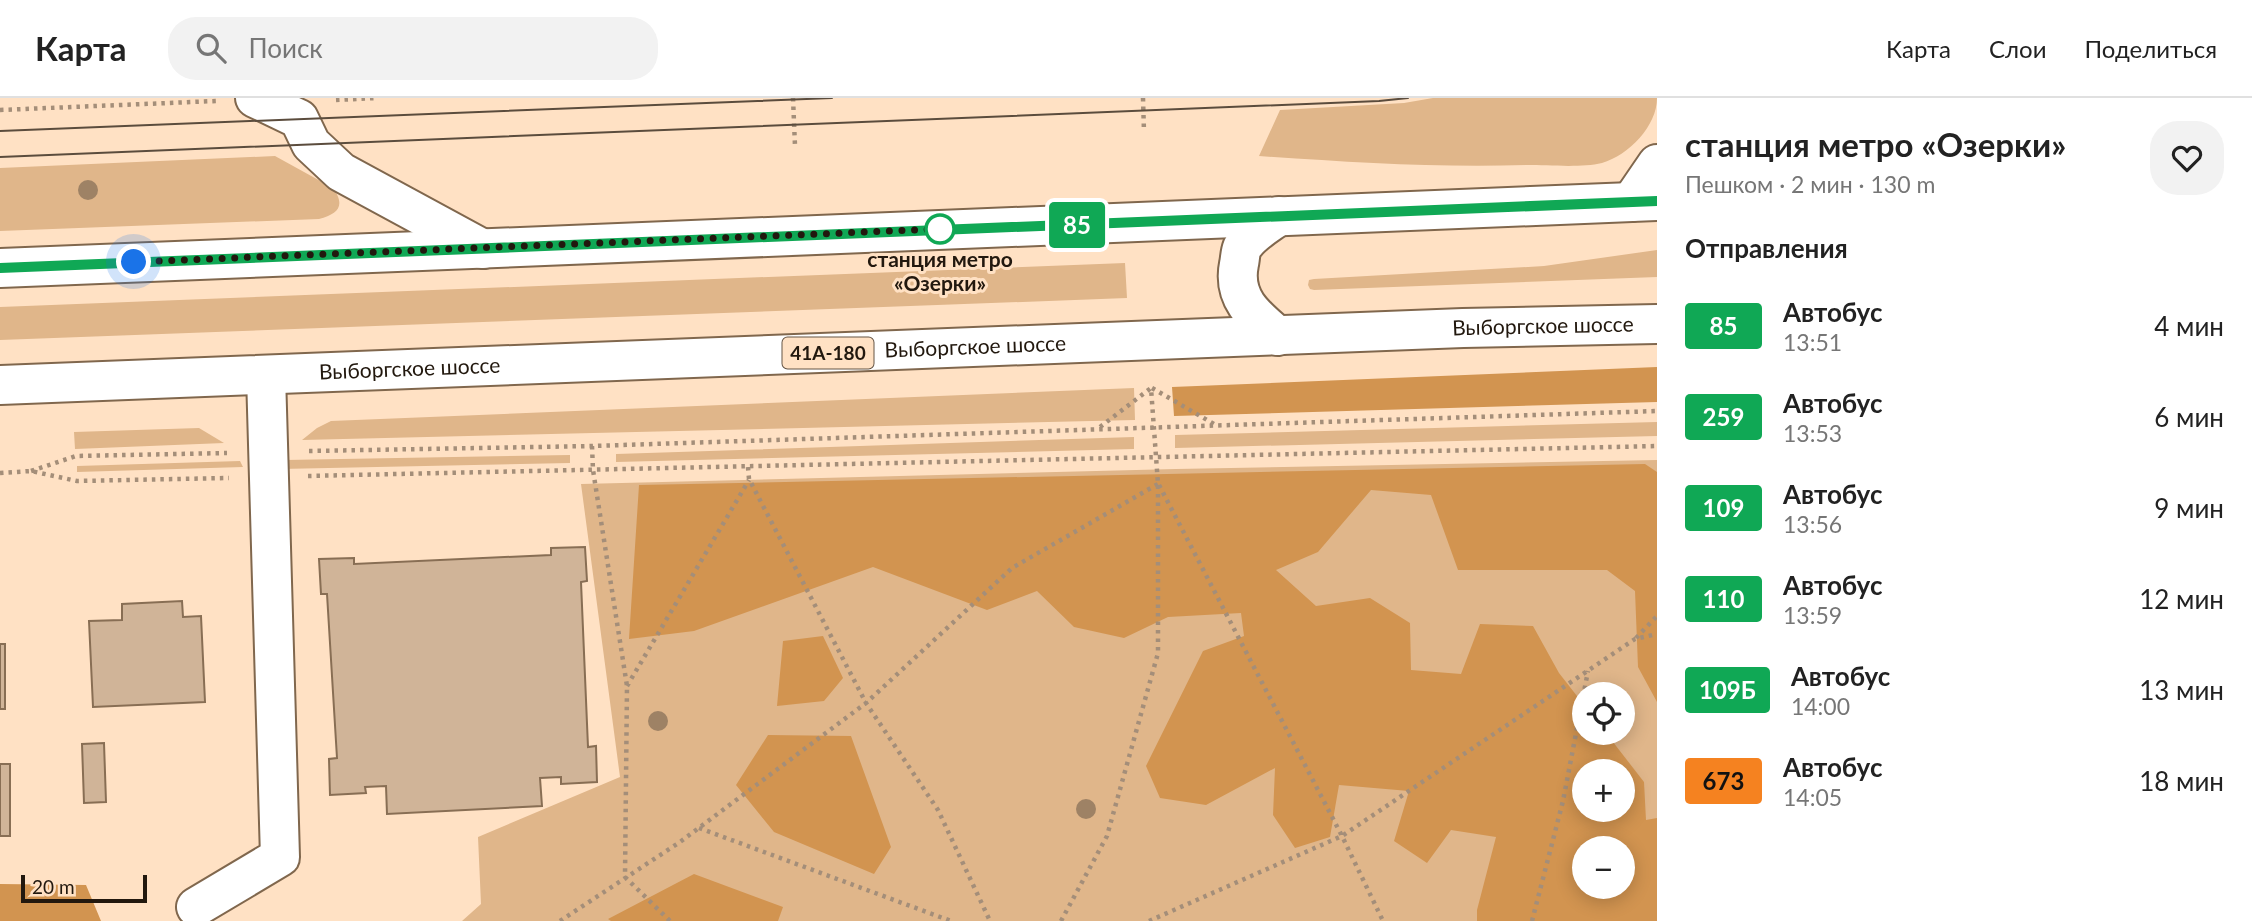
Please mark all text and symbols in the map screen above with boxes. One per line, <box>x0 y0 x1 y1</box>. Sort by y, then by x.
search box <box>168 17 658 80</box>
text: Карта <box>35 28 126 68</box>
icon: search <box>192 29 230 67</box>
text: Поиск <box>248 32 323 64</box>
text: Карта <box>1886 34 1951 63</box>
text: Слои <box>1989 34 2046 63</box>
text: Поделиться <box>2084 34 2217 63</box>
button: heart <box>2150 121 2224 195</box>
text: станция метро «Озерки» <box>1685 124 2066 164</box>
text: Пешком · 2 мин · 130 m <box>1685 170 1935 198</box>
line badge: 85 <box>1046 202 1108 248</box>
text: 85 <box>1063 210 1091 239</box>
marker: станция метро «Озерки» <box>925 214 955 244</box>
text: Отправления <box>1685 232 1848 264</box>
your location <box>116 244 151 279</box>
place label: станция метро «Озерки» <box>867 246 1013 295</box>
text: Автобус <box>1783 296 1882 328</box>
street label: Выборгское шоссе <box>1452 310 1634 339</box>
text: 4 мин <box>2154 310 2224 342</box>
text: 85 <box>1710 311 1737 340</box>
text: 13:51 <box>1783 328 1842 356</box>
street label: Выборгское шоссе <box>884 329 1066 362</box>
road number: 41А-180 <box>782 338 874 368</box>
street label: Выборгское шоссе <box>318 352 501 384</box>
text: Автобус <box>1783 387 1882 419</box>
text: 6 мин <box>2154 401 2224 433</box>
text: 259 <box>1703 402 1744 431</box>
text: 13:53 <box>1783 419 1842 447</box>
text: Автобус <box>1783 478 1882 510</box>
text: 9 мин <box>2154 492 2224 524</box>
text: 109 <box>1703 493 1744 522</box>
text: 13:56 <box>1783 510 1842 538</box>
text: Автобус <box>1783 569 1882 601</box>
text: 12 мин <box>2139 583 2224 615</box>
text: 110 <box>1703 584 1744 613</box>
text: 13:59 <box>1783 601 1842 629</box>
text: Автобус <box>1791 660 1890 692</box>
text: 13 мин <box>2139 674 2224 706</box>
text: 109Б <box>1699 675 1756 704</box>
map controls <box>1572 682 1635 899</box>
button: locate <box>1572 682 1635 745</box>
text: 14:00 <box>1791 692 1850 720</box>
text: Автобус <box>1783 751 1882 783</box>
button: + <box>1572 759 1635 822</box>
text: 18 мин <box>2139 765 2224 797</box>
text: 673 <box>1703 766 1744 795</box>
text: 14:05 <box>1783 783 1842 811</box>
button: − <box>1572 836 1635 899</box>
scale bar <box>21 872 147 904</box>
text: 20 m <box>32 875 75 898</box>

